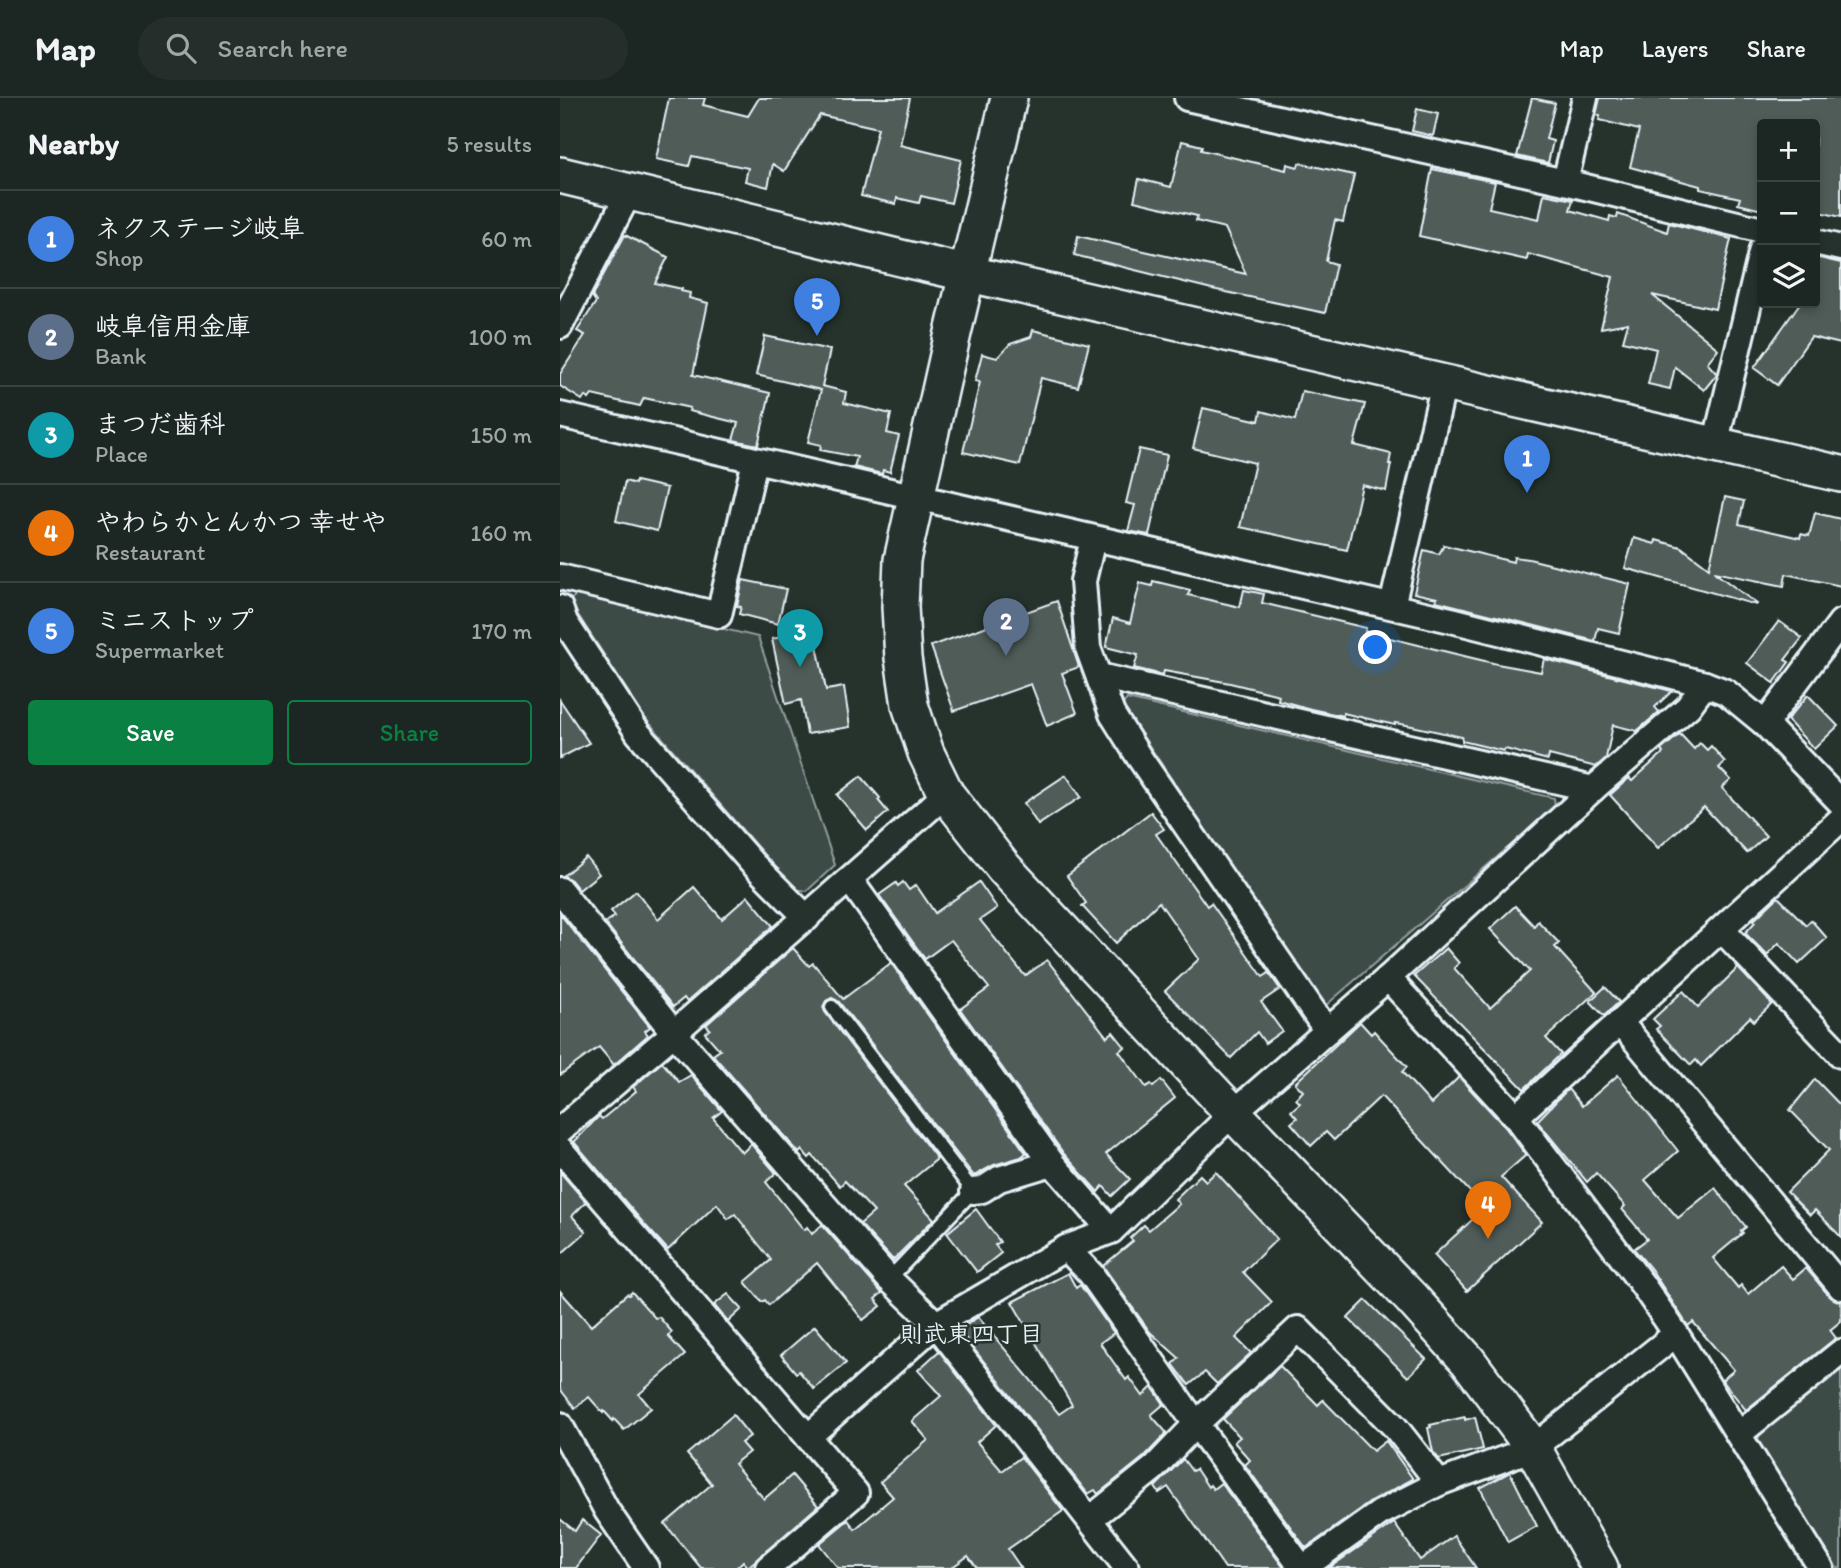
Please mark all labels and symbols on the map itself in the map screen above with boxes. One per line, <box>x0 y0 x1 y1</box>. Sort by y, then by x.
pin: 5 <box>794 278 840 336</box>
pin: 1 <box>1504 435 1550 493</box>
pin: 2 <box>983 598 1029 656</box>
pin: 3 <box>777 609 823 667</box>
your location <box>1358 630 1392 664</box>
pin: 4 <box>1465 1181 1511 1239</box>
district label: 則武東四丁目 <box>899 1319 1043 1348</box>

